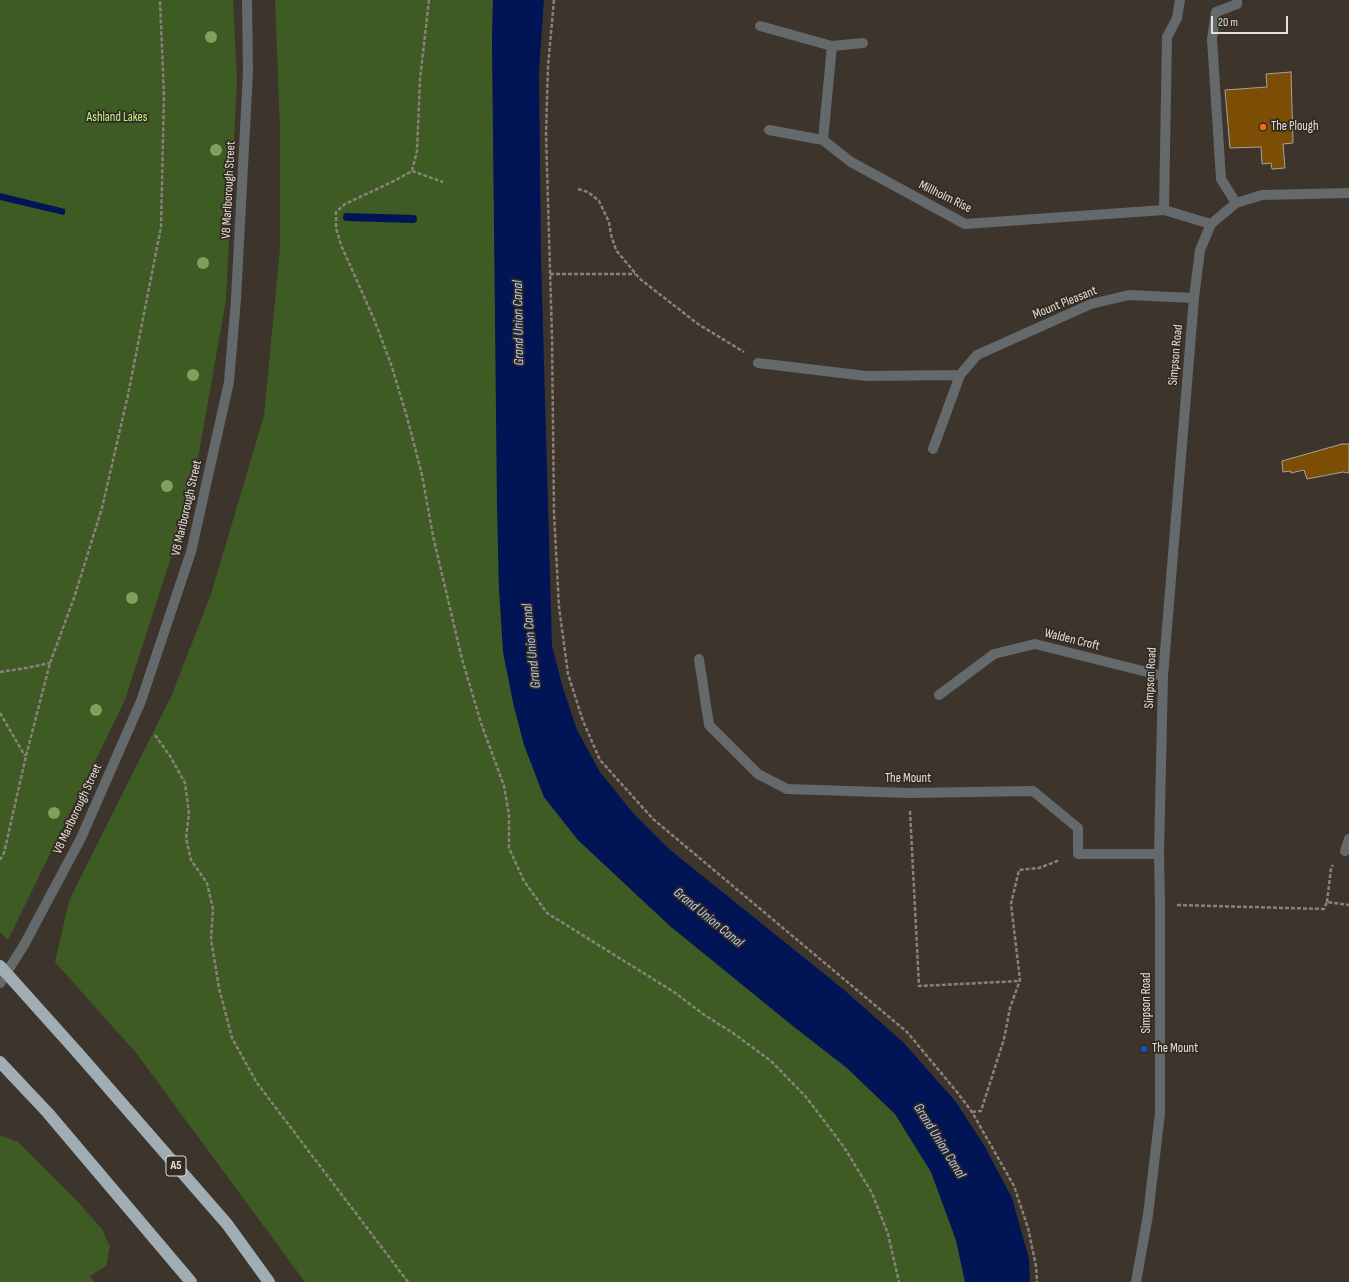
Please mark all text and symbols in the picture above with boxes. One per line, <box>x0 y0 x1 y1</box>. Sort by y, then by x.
scale bar <box>1213 8 1290 34</box>
text: 20 m <box>1218 15 1238 30</box>
park label: Ashland Lakes <box>87 110 147 126</box>
place label: The Plough <box>1271 119 1319 135</box>
marker: The Plough <box>1258 122 1268 132</box>
street label: V8 Marlborough Street <box>219 141 239 239</box>
street label: Millholm Rise <box>916 177 974 217</box>
water label: Grand Union Canal <box>510 280 528 366</box>
street label: Mount Pleasant <box>1031 283 1099 323</box>
street label: Simpson Road <box>1166 324 1186 386</box>
street label: V8 Marlborough Street <box>168 459 206 557</box>
water label: Grand Union Canal <box>519 603 545 689</box>
street label: Walden Croft <box>1043 626 1101 654</box>
street label: Simpson Road <box>1142 647 1160 709</box>
street label: V8 Marlborough Street <box>50 761 106 857</box>
street label: The Mount <box>885 771 931 787</box>
water label: Grand Union Canal <box>670 885 746 951</box>
street label: Simpson Road <box>1139 972 1155 1034</box>
place label: The Mount <box>1152 1041 1198 1057</box>
marker: The Mount <box>1139 1044 1149 1054</box>
water label: Grand Union Canal <box>909 1100 969 1182</box>
road number: A5 <box>166 1156 186 1176</box>

